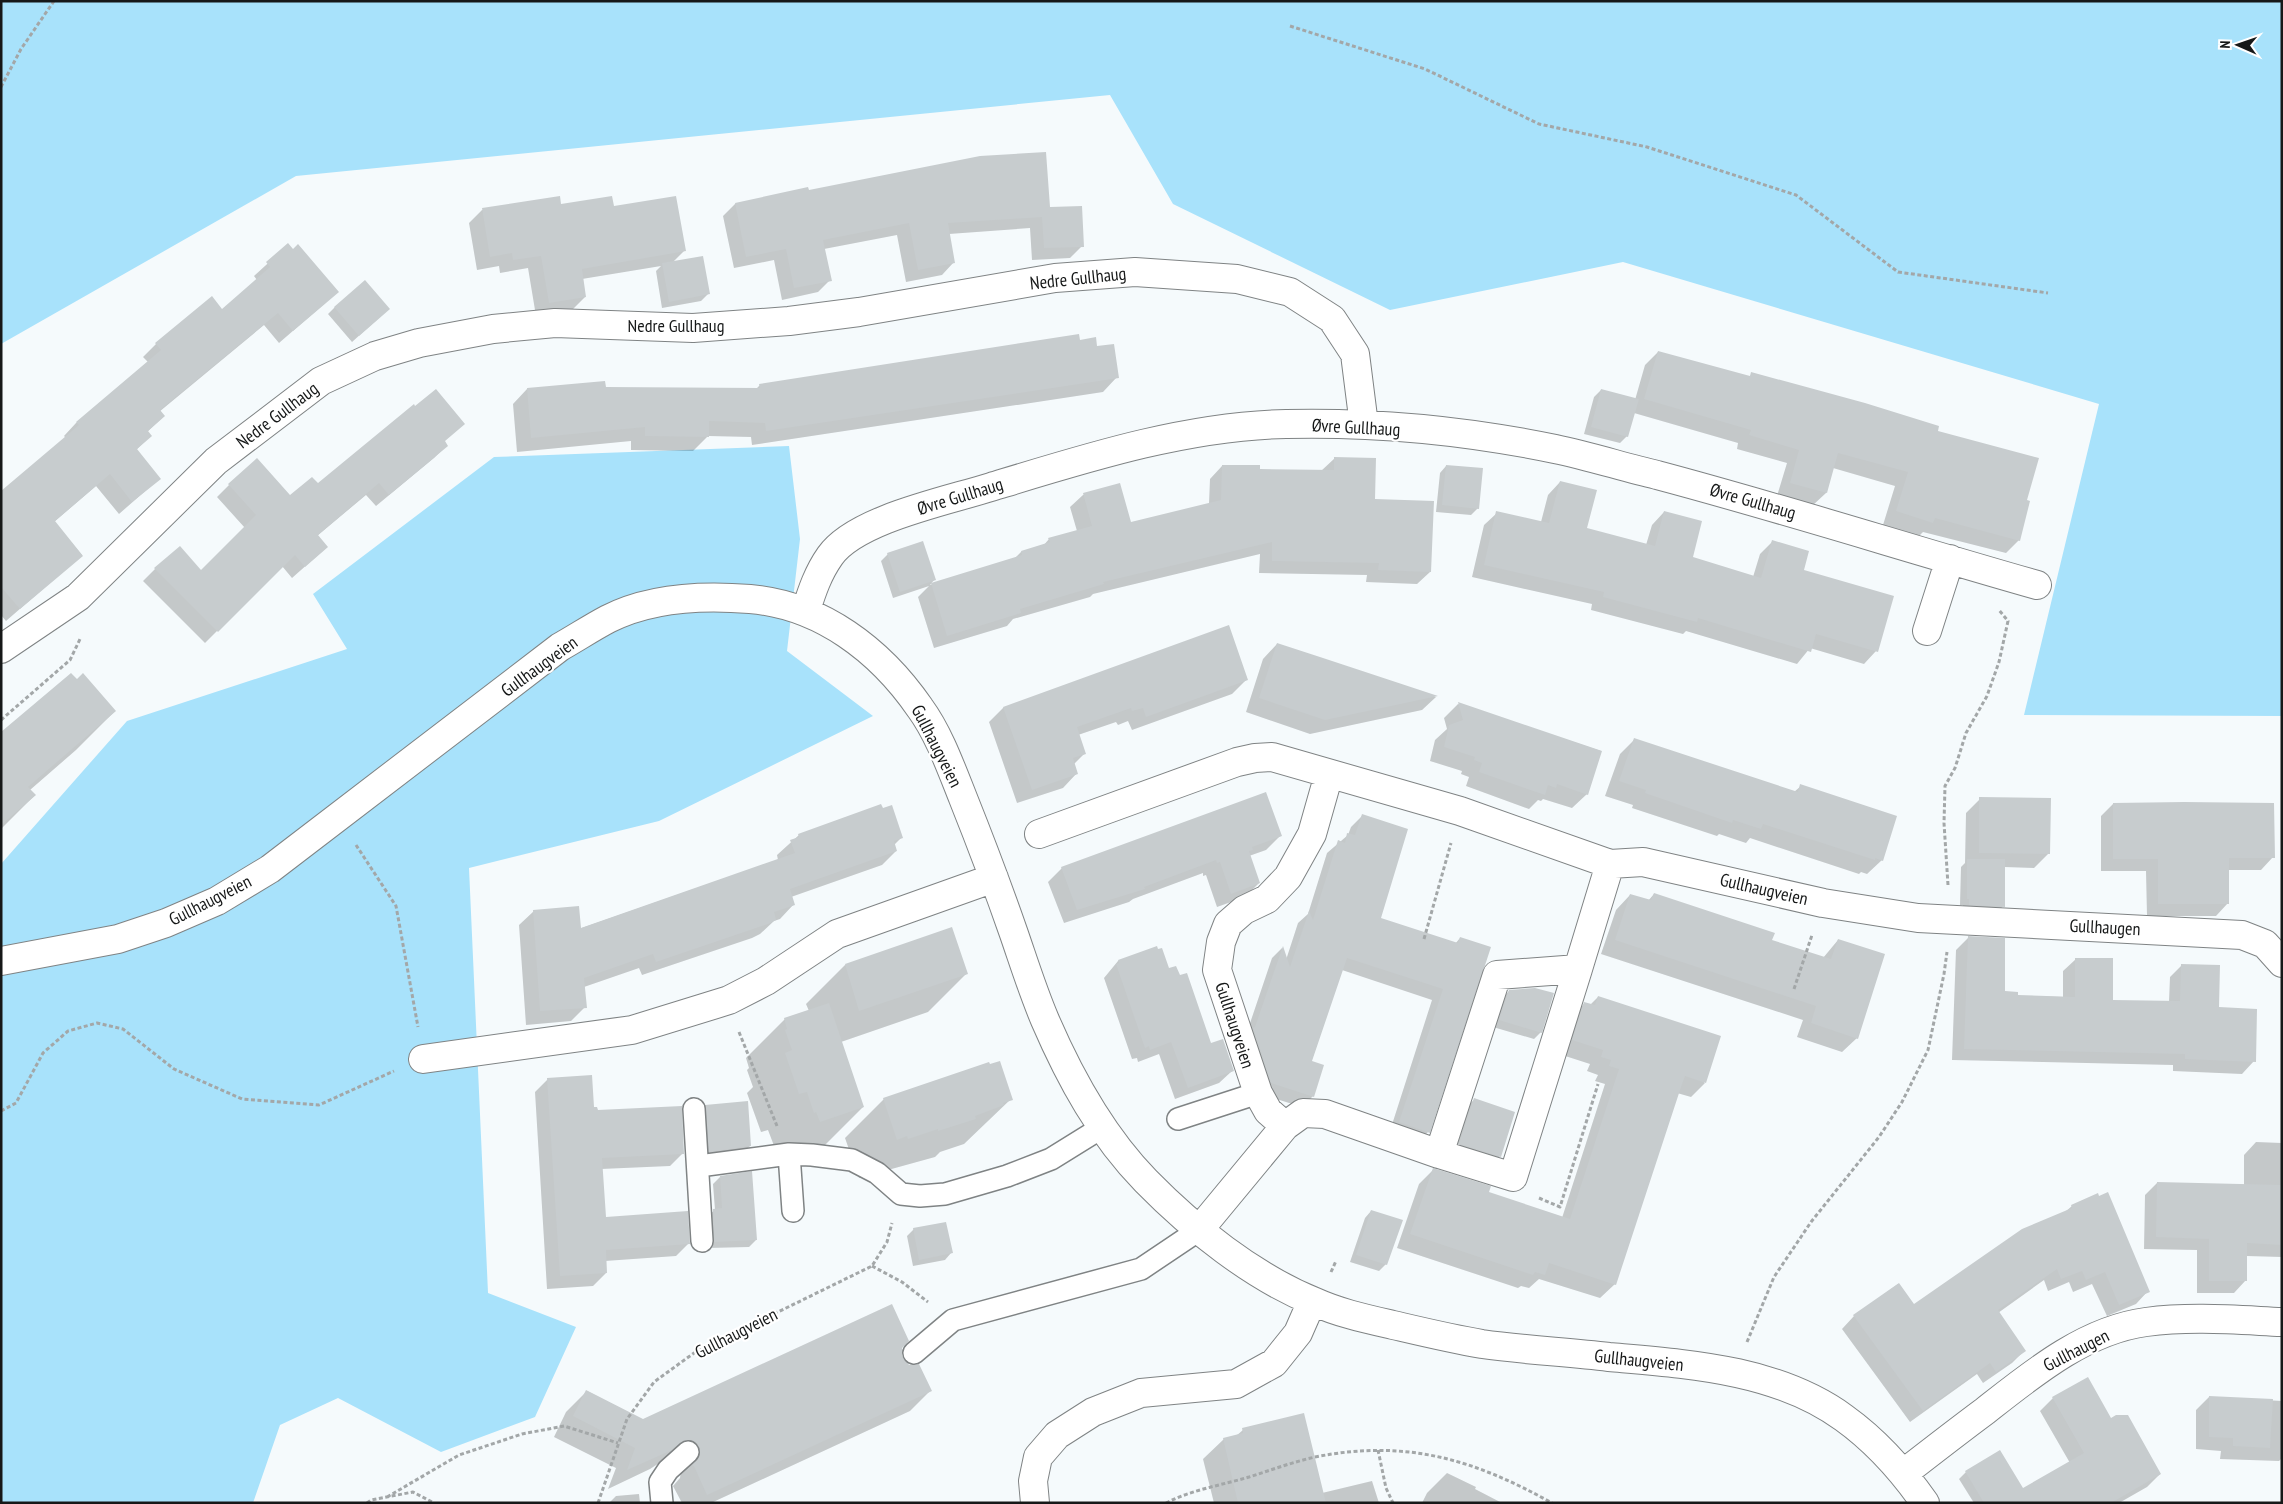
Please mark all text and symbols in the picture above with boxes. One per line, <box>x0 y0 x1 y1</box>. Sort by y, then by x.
north arrow <box>2213 20 2263 70</box>
text: N <box>2216 40 2234 49</box>
street label: Nedre Gullhaug <box>1029 262 1127 294</box>
street label: Nedre Gullhaug <box>628 314 724 337</box>
street label: Nedre Gullhaug <box>231 377 323 453</box>
street label: Øvre Gullhaug <box>1311 413 1401 441</box>
street label: Øvre Gullhaug <box>914 472 1006 520</box>
street label: Øvre Gullhaug <box>1707 478 1799 524</box>
street label: Gullhaugveien <box>496 630 582 702</box>
street label: Gullhaugveien <box>906 701 968 791</box>
street label: Gullhaugveien <box>1718 868 1810 910</box>
street label: Gullhaugveien <box>165 869 255 931</box>
street label: Gullhaugen <box>2069 914 2141 940</box>
street label: Gullhaugveien <box>1210 979 1260 1071</box>
street label: Gullhaugveien <box>691 1302 781 1364</box>
street label: Gullhaugen <box>2039 1324 2113 1376</box>
street label: Gullhaugveien <box>1593 1344 1685 1376</box>

